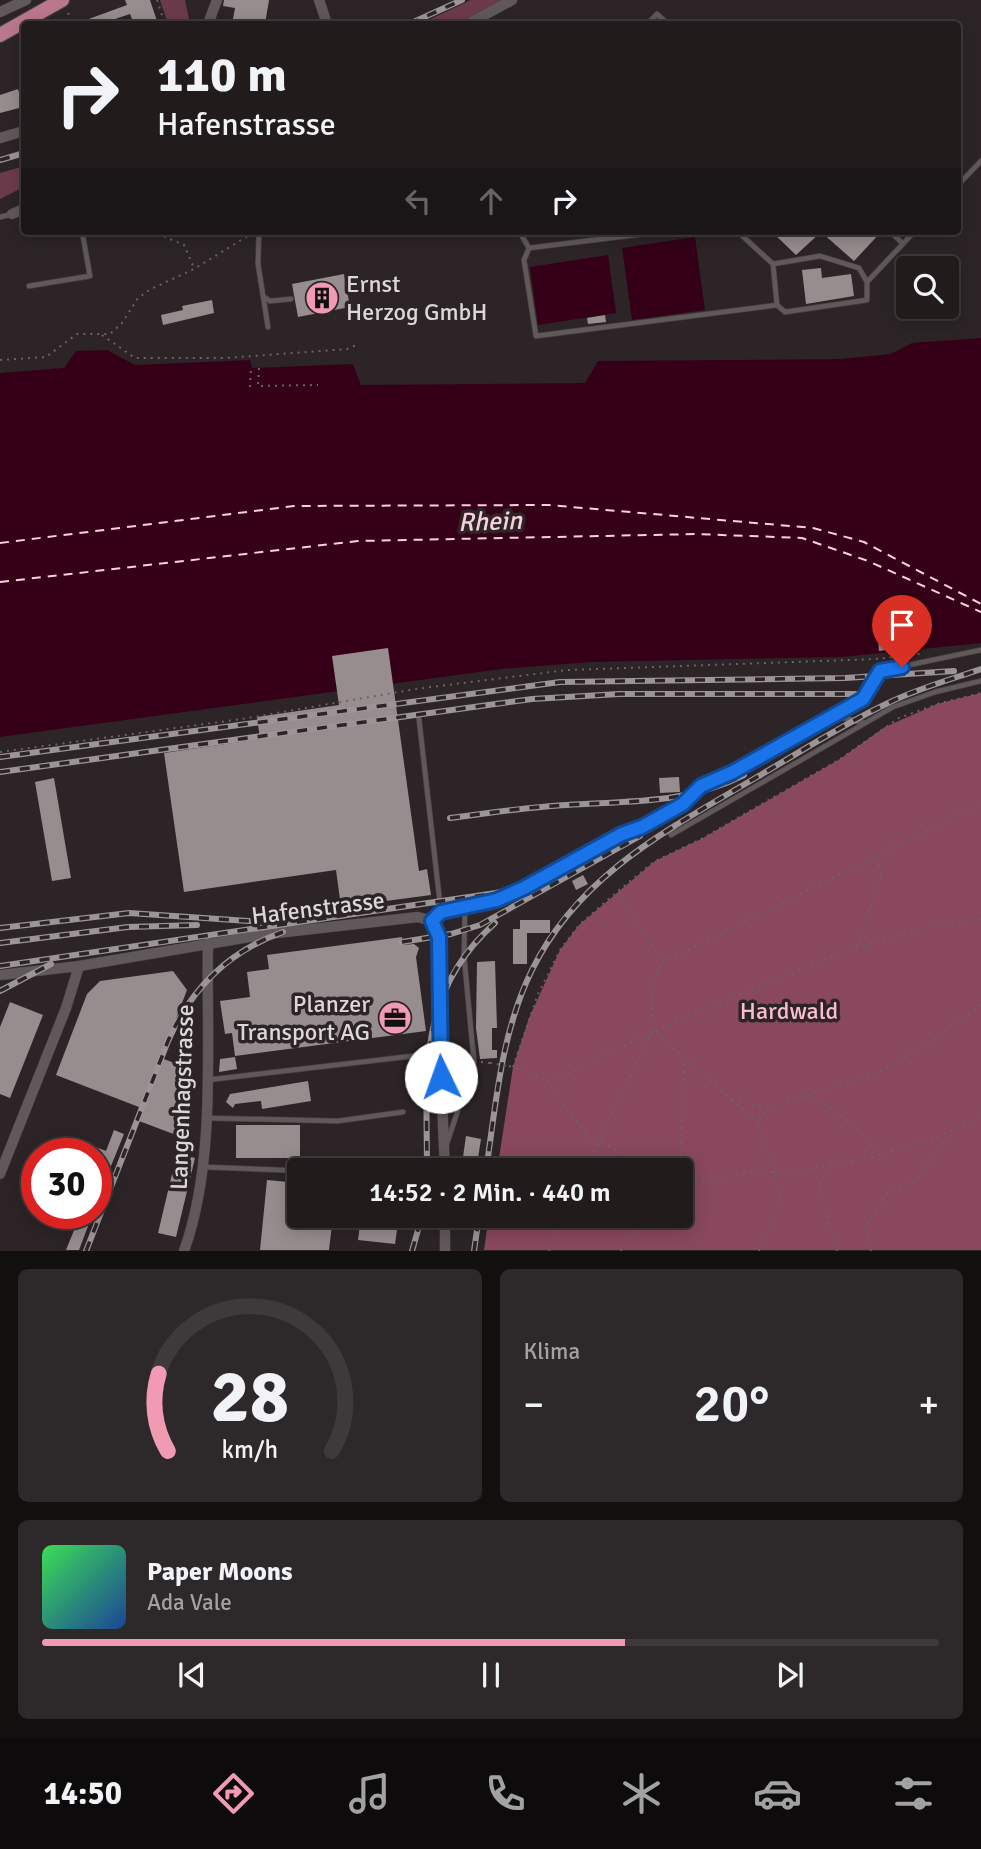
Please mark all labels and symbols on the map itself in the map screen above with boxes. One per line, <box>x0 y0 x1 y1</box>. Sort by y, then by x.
place label: Ernst Herzog GmbH <box>346 269 487 327</box>
building icon: Ernst Herzog GmbH <box>303 279 341 317</box>
water label: Rhein <box>457 505 523 539</box>
pin <box>872 595 932 667</box>
street label: Hafenstrasse <box>250 885 386 931</box>
place label: Planzer Transport AG <box>237 989 370 1047</box>
park label: Hardwald <box>740 996 838 1026</box>
office icon: Planzer Transport AG <box>376 999 414 1037</box>
street label: Langenhagstrasse <box>164 1004 200 1190</box>
position arrow <box>404 1040 478 1114</box>
speed limit sign: 30 <box>21 1138 112 1229</box>

